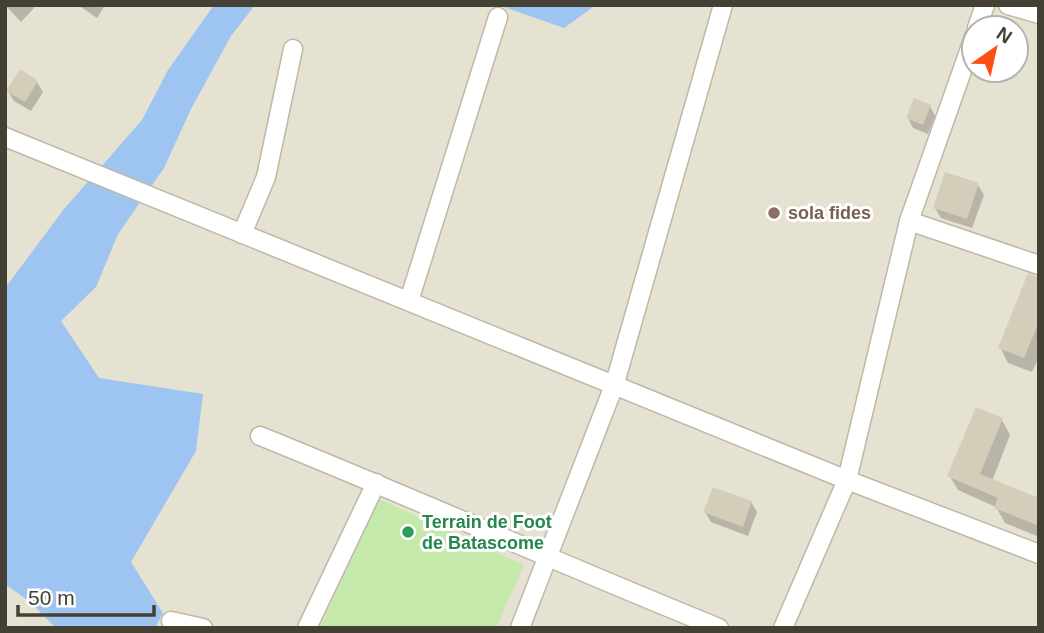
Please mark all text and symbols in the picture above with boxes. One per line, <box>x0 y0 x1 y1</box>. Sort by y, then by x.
north arrow <box>960 14 1030 84</box>
text: N <box>993 23 1016 48</box>
place label: sola fides <box>788 203 871 223</box>
marker: sola fides <box>766 205 782 221</box>
place label: Terrain de Foot de Batascome <box>422 512 552 553</box>
marker: Terrain de Foot de Batascome <box>400 524 416 540</box>
scale bar <box>18 574 154 618</box>
text: 50 m <box>28 586 75 609</box>

